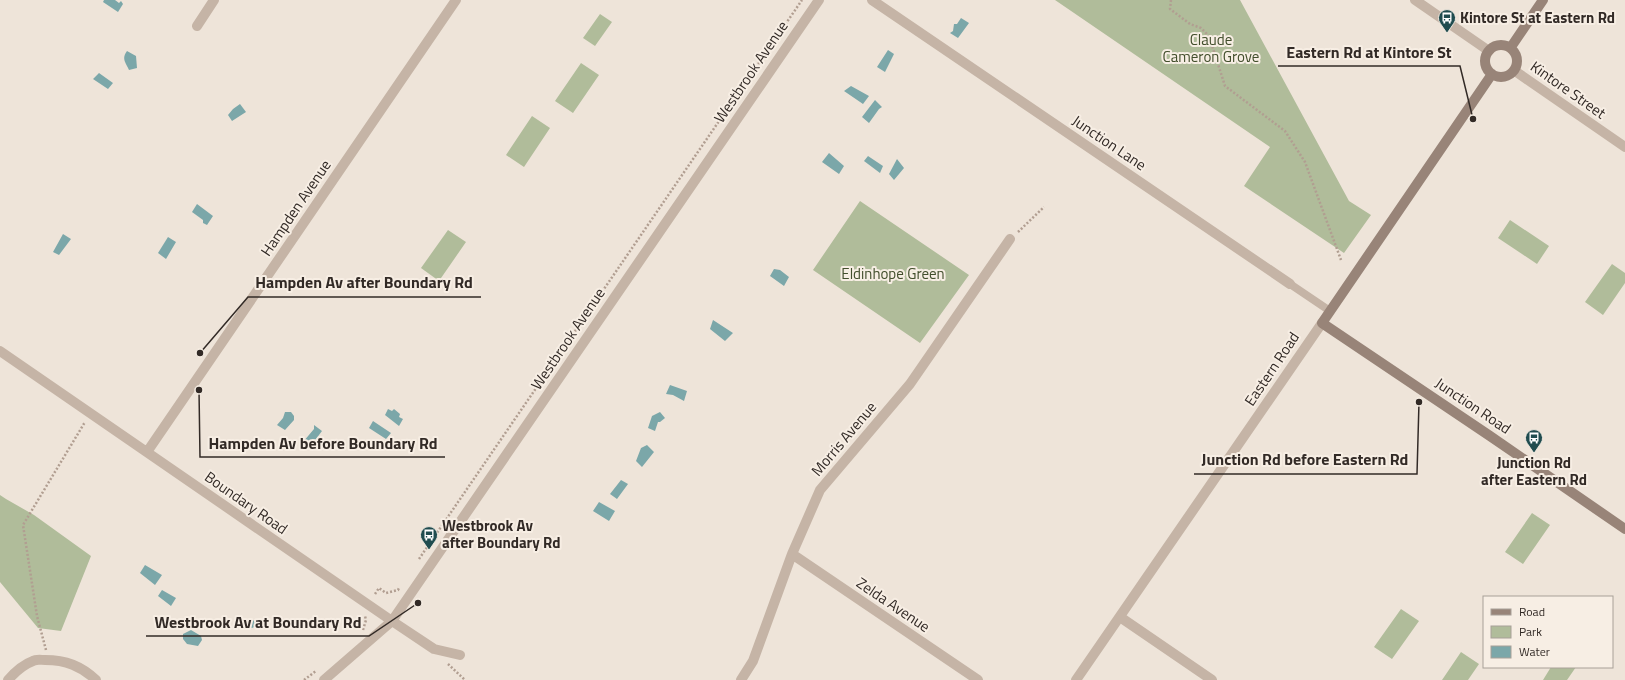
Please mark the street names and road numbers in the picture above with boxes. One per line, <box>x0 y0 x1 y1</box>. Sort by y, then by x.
street label: Westbrook Avenue <box>708 16 793 127</box>
street label: Kintore Street <box>1526 55 1611 125</box>
street label: Junction Lane <box>1068 109 1151 176</box>
street label: Hampden Avenue <box>255 155 336 261</box>
street label: Westbrook Avenue <box>525 283 610 394</box>
street label: Eastern Road <box>1238 327 1305 410</box>
street label: Junction Road <box>1431 372 1516 440</box>
street label: Morris Avenue <box>805 396 882 481</box>
street label: Boundary Road <box>200 465 293 540</box>
street label: Zelda Avenue <box>852 571 935 638</box>

